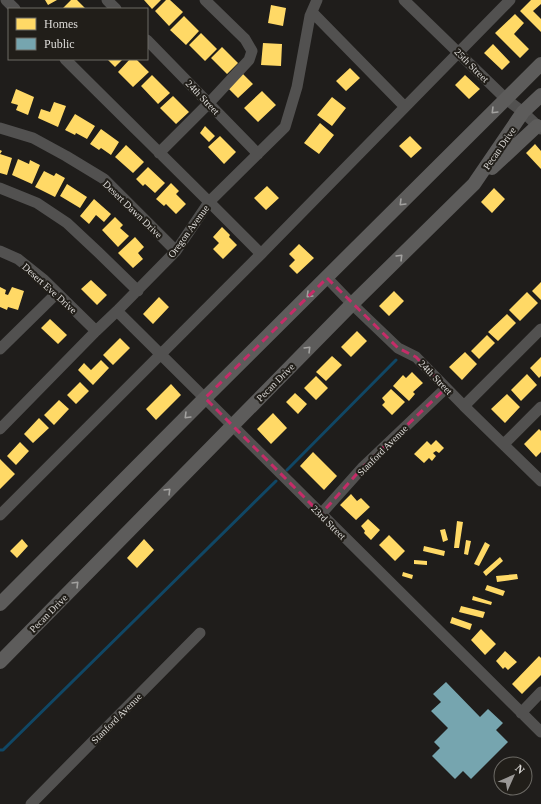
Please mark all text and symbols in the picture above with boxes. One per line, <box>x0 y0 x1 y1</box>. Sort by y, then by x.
legend <box>8 8 148 60</box>
text: Homes <box>44 17 78 31</box>
text: Public <box>44 37 75 51</box>
street label: 25th Street <box>452 46 491 85</box>
street label: 24th Street <box>184 78 222 117</box>
one-way arrow <box>491 106 499 114</box>
street label: Pecan Drive <box>481 125 518 172</box>
street label: Desert Dawn Drive <box>101 178 165 241</box>
one-way arrow <box>399 198 407 206</box>
street label: Oregon Avenue <box>166 202 211 260</box>
one-way arrow <box>395 254 403 262</box>
street label: Desert Eve Drive <box>20 261 80 316</box>
one-way arrow <box>306 290 314 298</box>
one-way arrow <box>303 346 311 354</box>
street label: 24th Street <box>417 358 455 397</box>
street label: Pecan Drive <box>254 361 297 404</box>
one-way arrow <box>184 411 192 419</box>
street label: Stanford Avenue <box>355 422 410 478</box>
one-way arrow <box>163 488 170 496</box>
street label: 23rd Street <box>309 503 348 542</box>
one-way arrow <box>72 581 79 589</box>
street label: Pecan Drive <box>27 592 70 635</box>
street label: Stanford Avenue <box>89 690 144 746</box>
north arrow <box>493 756 533 796</box>
text: N <box>513 762 527 776</box>

